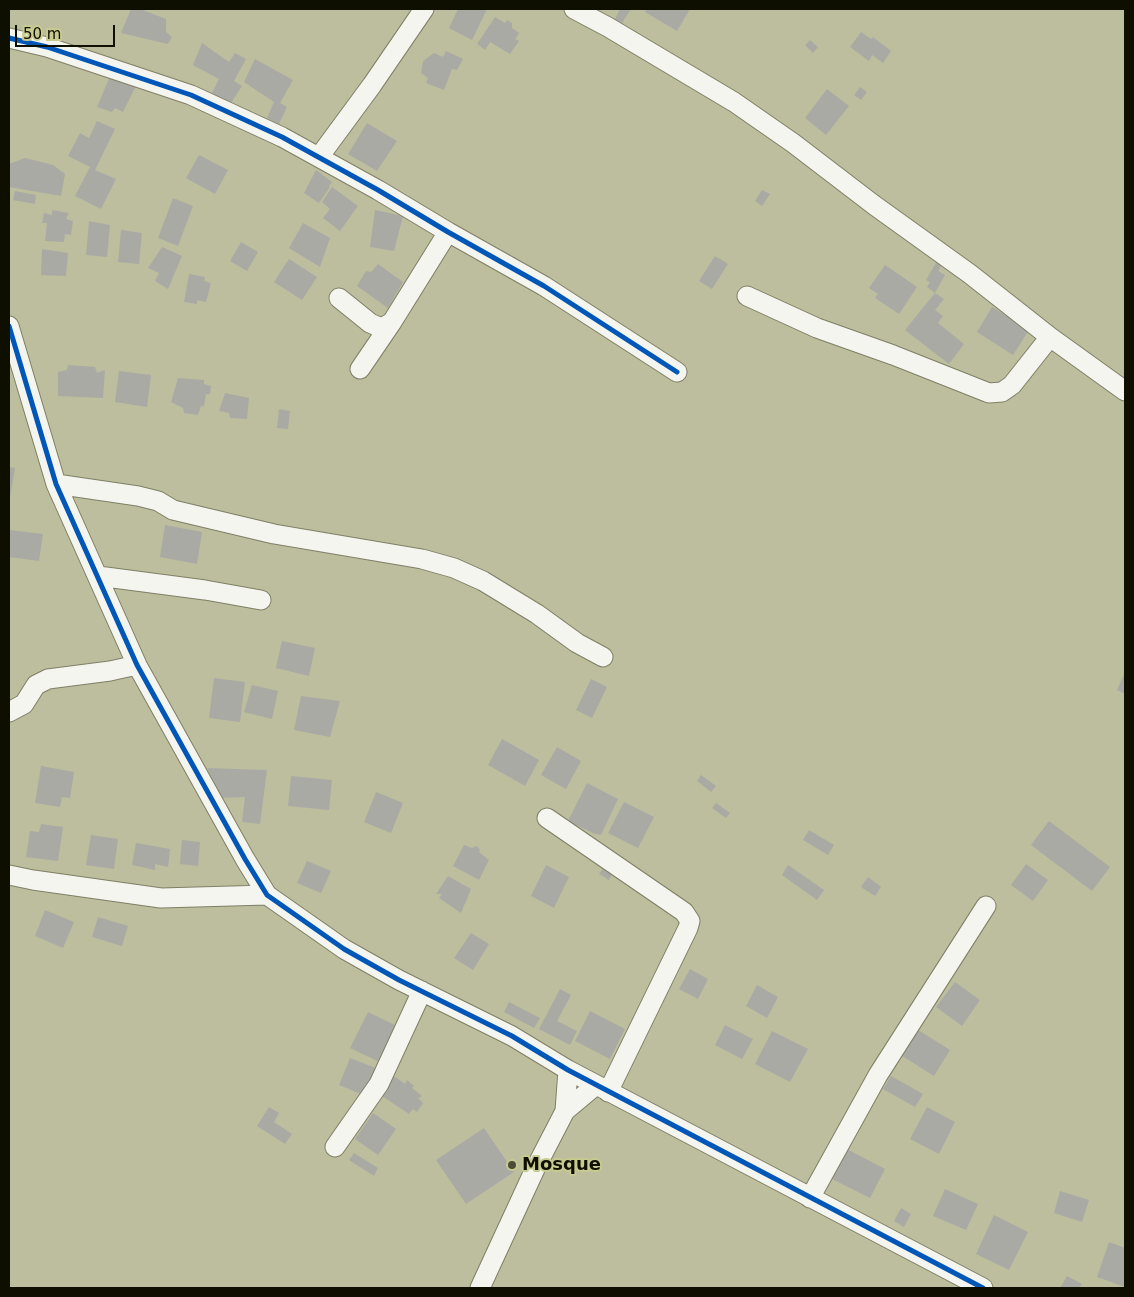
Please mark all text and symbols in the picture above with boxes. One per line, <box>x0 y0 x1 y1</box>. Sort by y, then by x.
scale bar <box>18 15 118 47</box>
text: 50 m <box>23 25 61 43</box>
place label: Mosque <box>522 1154 601 1176</box>
marker: Mosque <box>506 1159 518 1171</box>

